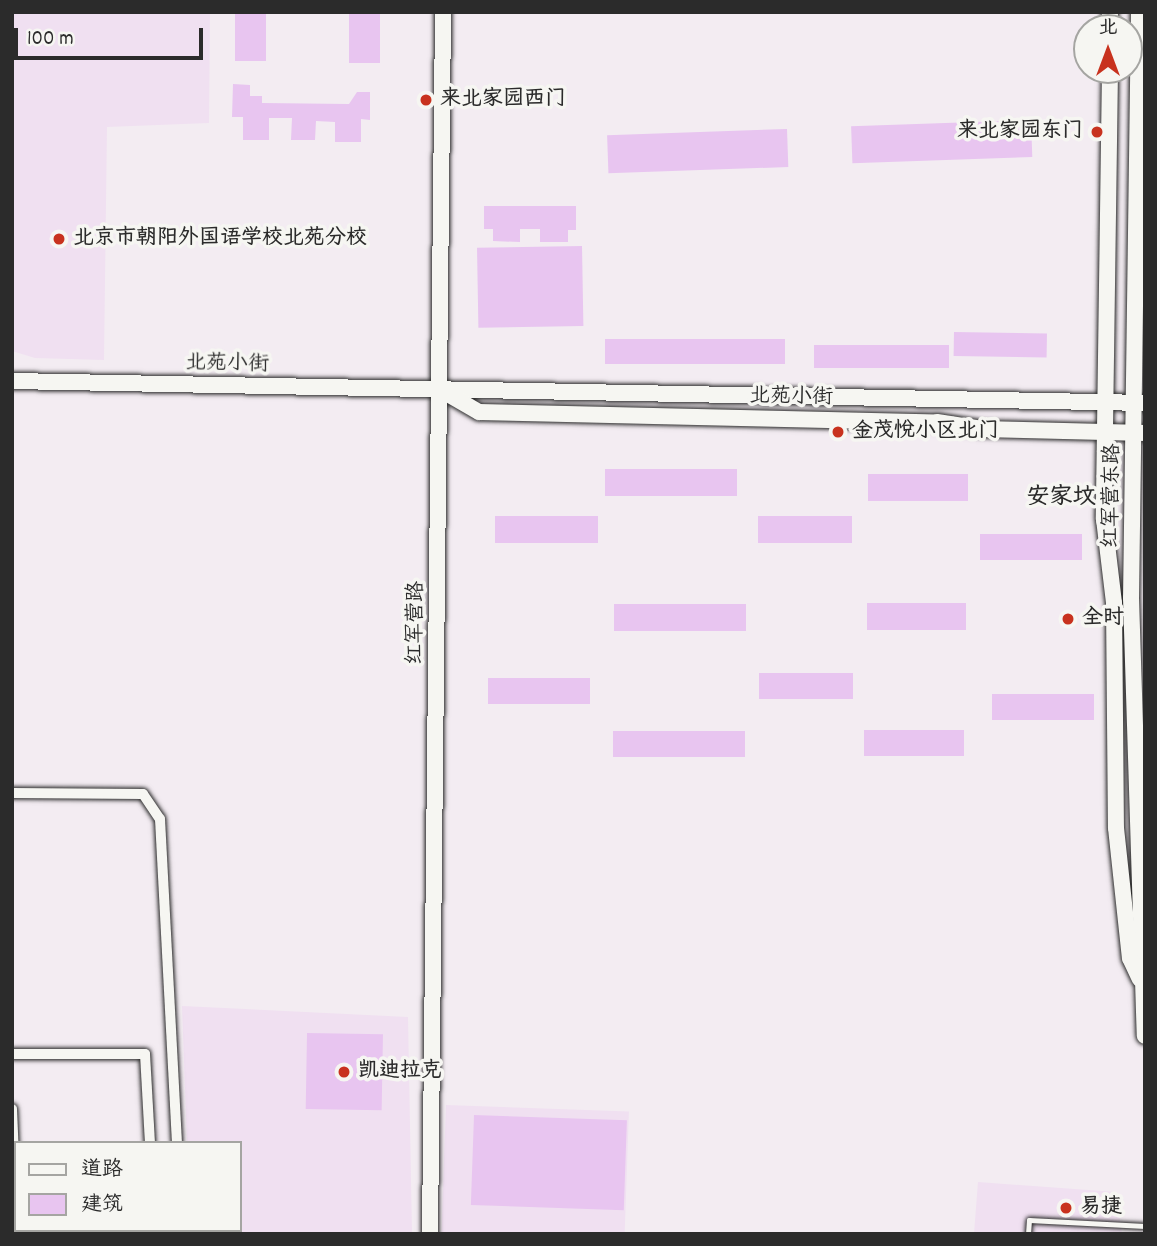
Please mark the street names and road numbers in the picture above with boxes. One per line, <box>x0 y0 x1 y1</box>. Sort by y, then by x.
street label: 北苑小街 <box>185 352 269 378</box>
street label: 北苑小街 <box>749 385 833 411</box>
street label: 红军营东路 <box>1099 443 1127 549</box>
street label: 红军营路 <box>404 581 430 665</box>

